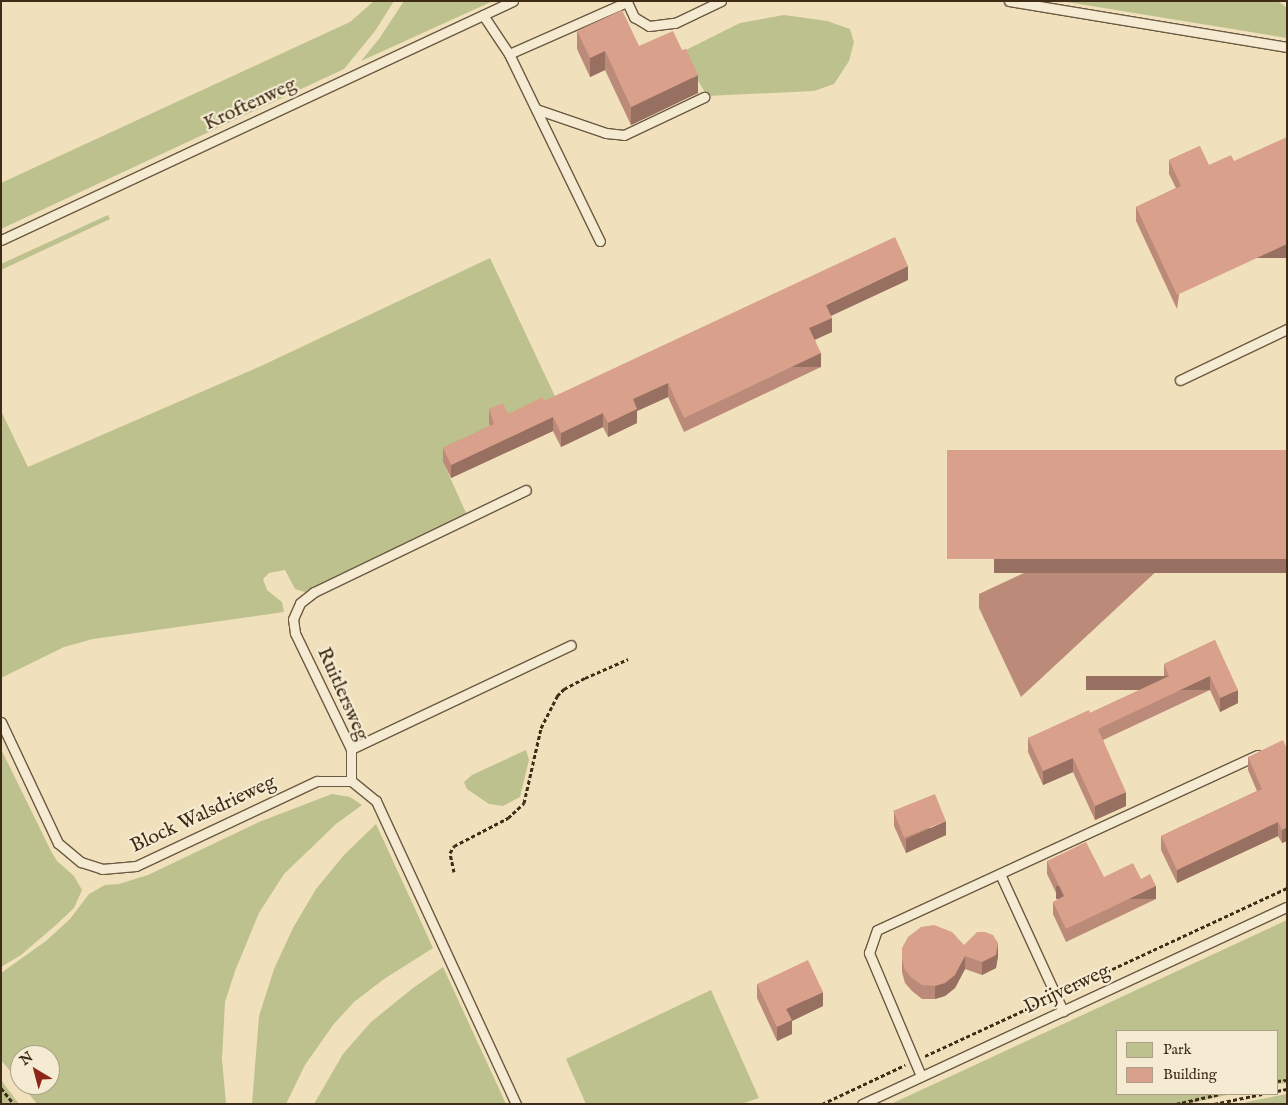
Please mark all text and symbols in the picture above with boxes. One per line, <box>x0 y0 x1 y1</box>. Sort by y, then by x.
street label: Kroftenweg <box>200 72 300 136</box>
street label: Ruitlersweg <box>312 644 374 744</box>
street label: Block Walsdrieweg <box>127 770 279 858</box>
street label: Drijverweg <box>1020 959 1114 1019</box>
legend <box>1116 1030 1278 1095</box>
text: Park <box>1163 1040 1192 1059</box>
north arrow <box>10 1045 60 1095</box>
text: N <box>16 1048 37 1070</box>
text: Building <box>1163 1065 1217 1084</box>

